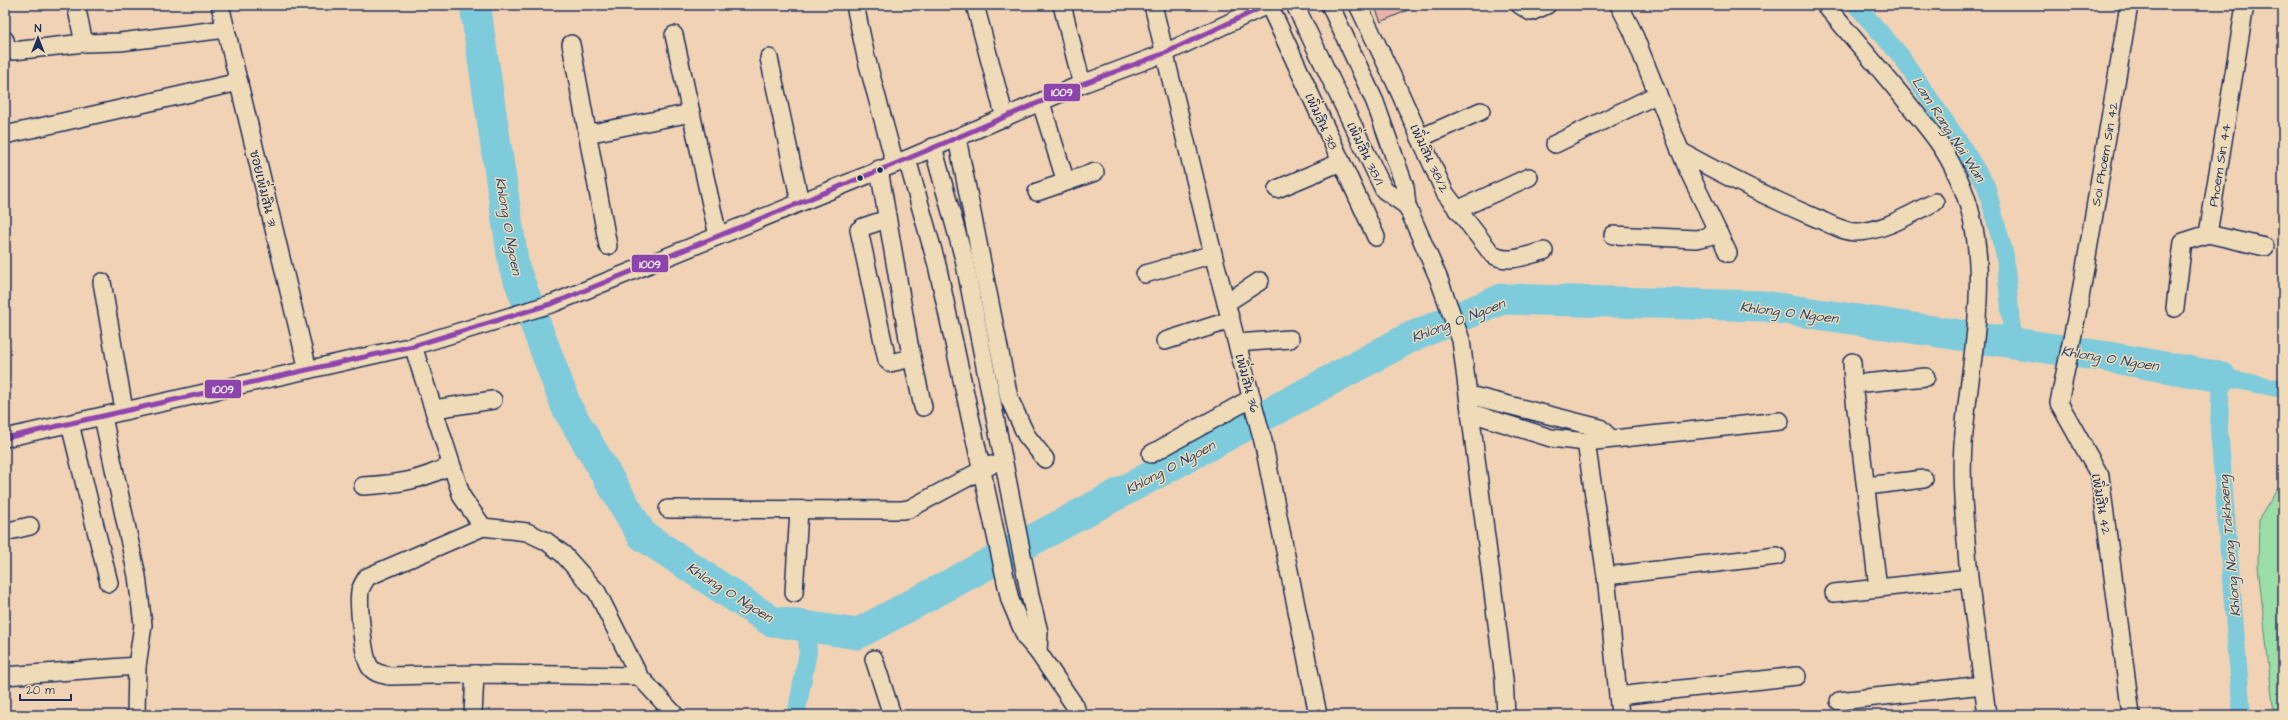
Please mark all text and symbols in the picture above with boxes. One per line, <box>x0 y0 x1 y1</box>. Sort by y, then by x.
north arrow <box>18 18 58 58</box>
text: N <box>35 21 42 36</box>
water label: Lam Rang Nai Wan <box>1907 73 1990 187</box>
line badge: 1009 <box>1043 83 1081 102</box>
text: 1009 <box>1051 85 1073 100</box>
street label: เพิ่มสิน 38 <box>1300 88 1346 153</box>
street label: Soi Phoem Sin 42 <box>2087 100 2123 208</box>
street label: เพิ่มสิน 38/1 <box>1342 117 1392 188</box>
street label: เพิ่มสิน 38/2 <box>1405 119 1457 196</box>
street label: Phoem Sin 44 <box>2205 122 2235 208</box>
street label: ซอยเพิ่มสิน 31 <box>245 147 286 229</box>
unlabelled marker <box>875 165 885 175</box>
unlabelled marker <box>855 173 865 183</box>
water label: Khlong O Ngoen <box>490 176 527 278</box>
line badge: 1009 <box>631 254 669 273</box>
text: 1009 <box>639 257 661 272</box>
water label: Khlong O Ngoen <box>1409 294 1509 348</box>
water label: Khlong O Ngoen <box>1739 297 1840 329</box>
water label: Khlong O Ngoen <box>2060 341 2161 377</box>
street label: เพิ่มสิน 36 <box>1231 351 1268 415</box>
line badge: 1009 <box>204 379 242 399</box>
text: 1009 <box>212 382 234 397</box>
water label: Khlong O Ngoen <box>1122 435 1220 500</box>
street label: เพิ่มสิน 42 <box>2087 471 2120 537</box>
water label: Khlong Nong Takhaeng <box>2214 473 2246 618</box>
water label: Khlong O Ngoen <box>682 558 777 628</box>
scale bar <box>20 676 71 702</box>
text: 20 m <box>26 682 55 699</box>

